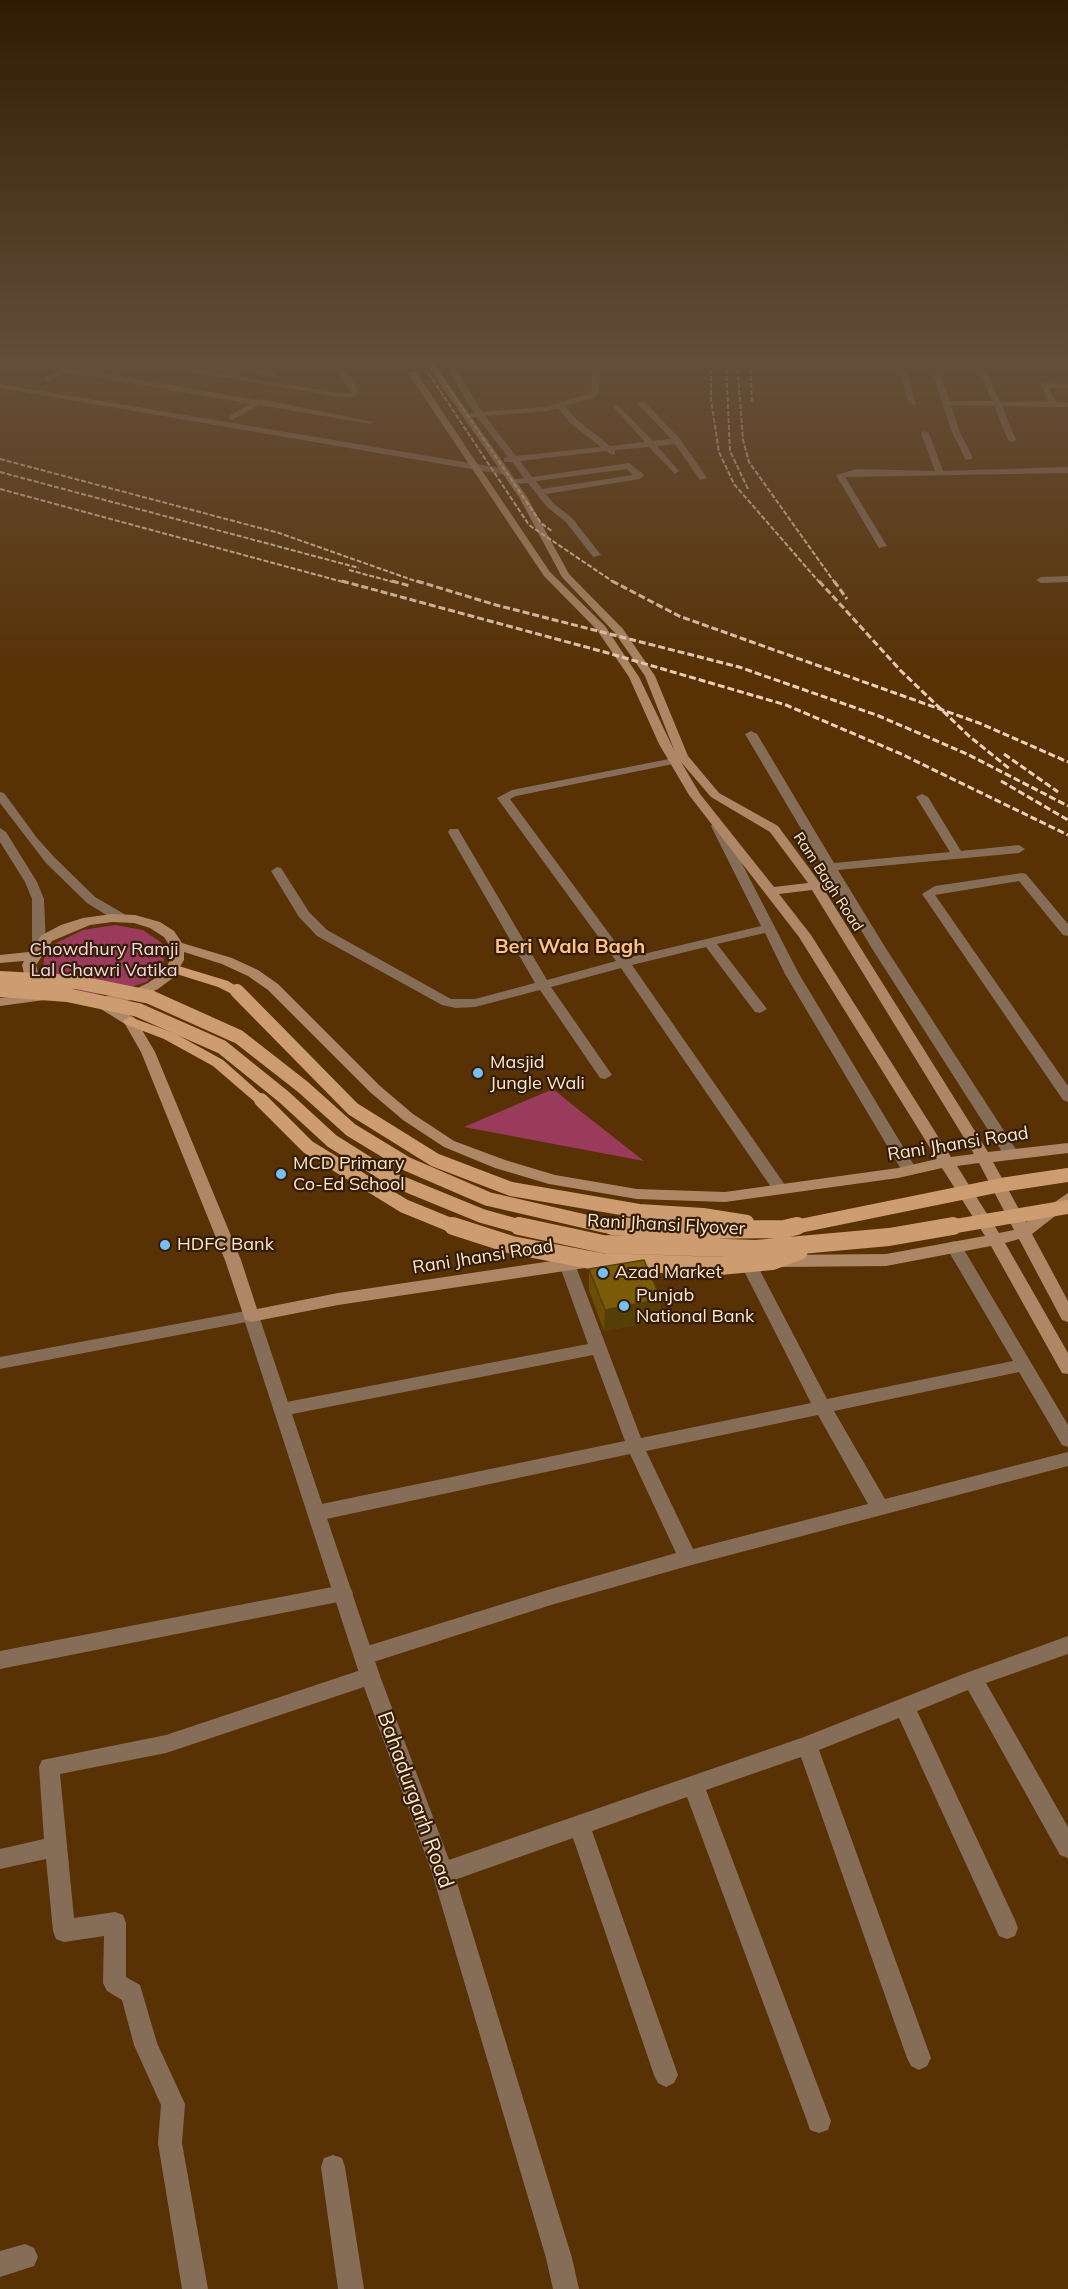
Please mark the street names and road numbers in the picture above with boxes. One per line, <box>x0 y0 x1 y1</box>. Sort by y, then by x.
street label: Ram Bagh Road <box>789 829 867 935</box>
street label: Rani Jhansi Road <box>886 1122 1030 1166</box>
street label: Rani Jhansi Flyover <box>586 1210 746 1240</box>
street label: Rani Jhansi Road <box>411 1235 555 1279</box>
street label: Bahadurgarh Road <box>371 1708 459 1892</box>

